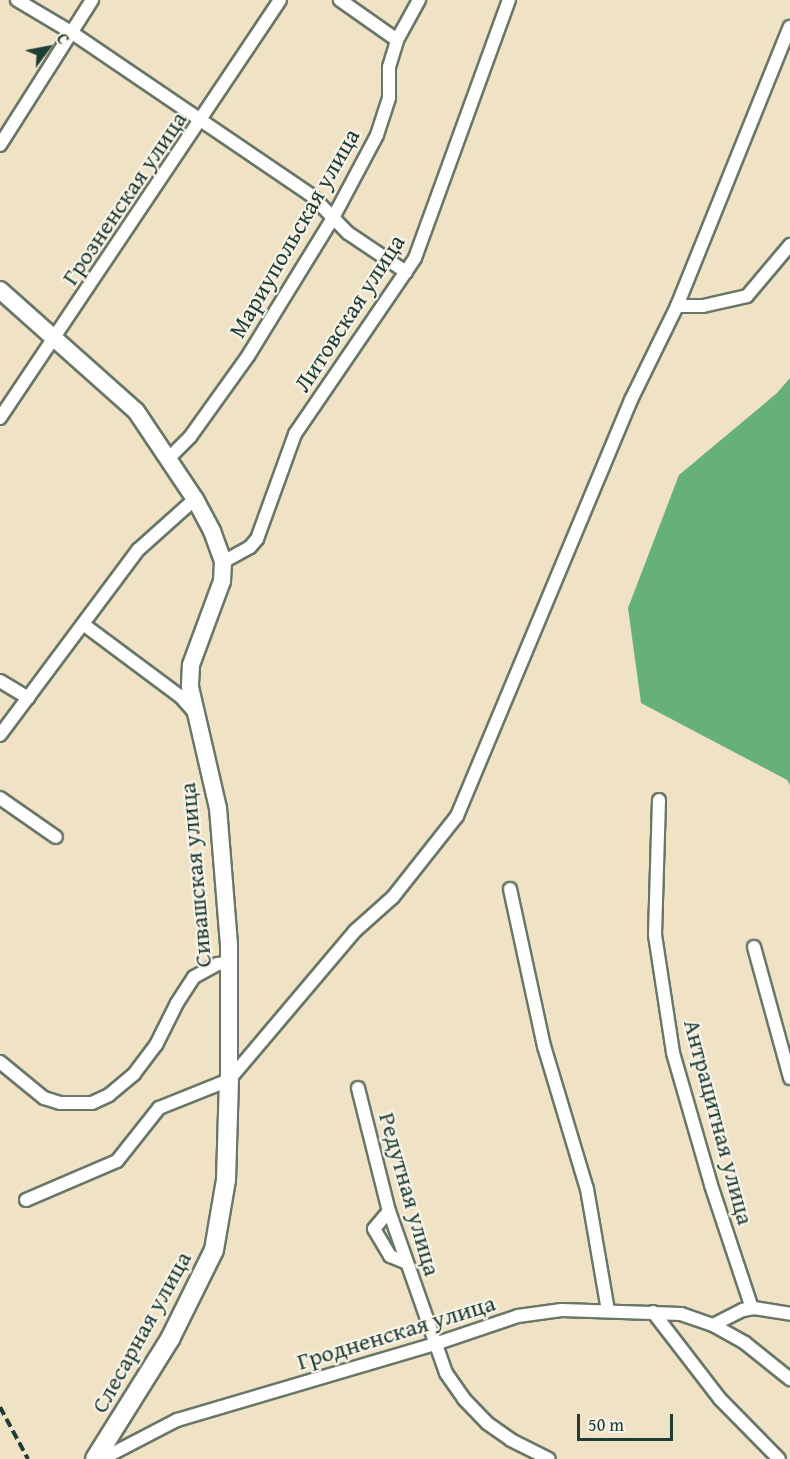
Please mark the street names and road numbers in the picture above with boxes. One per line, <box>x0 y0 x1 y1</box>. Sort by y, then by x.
street label: Грозненская улица <box>55 106 193 290</box>
street label: Мариупольская улица <box>222 123 366 343</box>
street label: Литовская улица <box>287 229 411 397</box>
street label: Сивашская улица <box>173 781 217 969</box>
street label: Антрацитная улица <box>678 1016 760 1228</box>
street label: Редутная улица <box>373 1109 447 1279</box>
street label: Слесарная улица <box>85 1246 197 1418</box>
street label: Гродненская улица <box>293 1288 499 1376</box>

